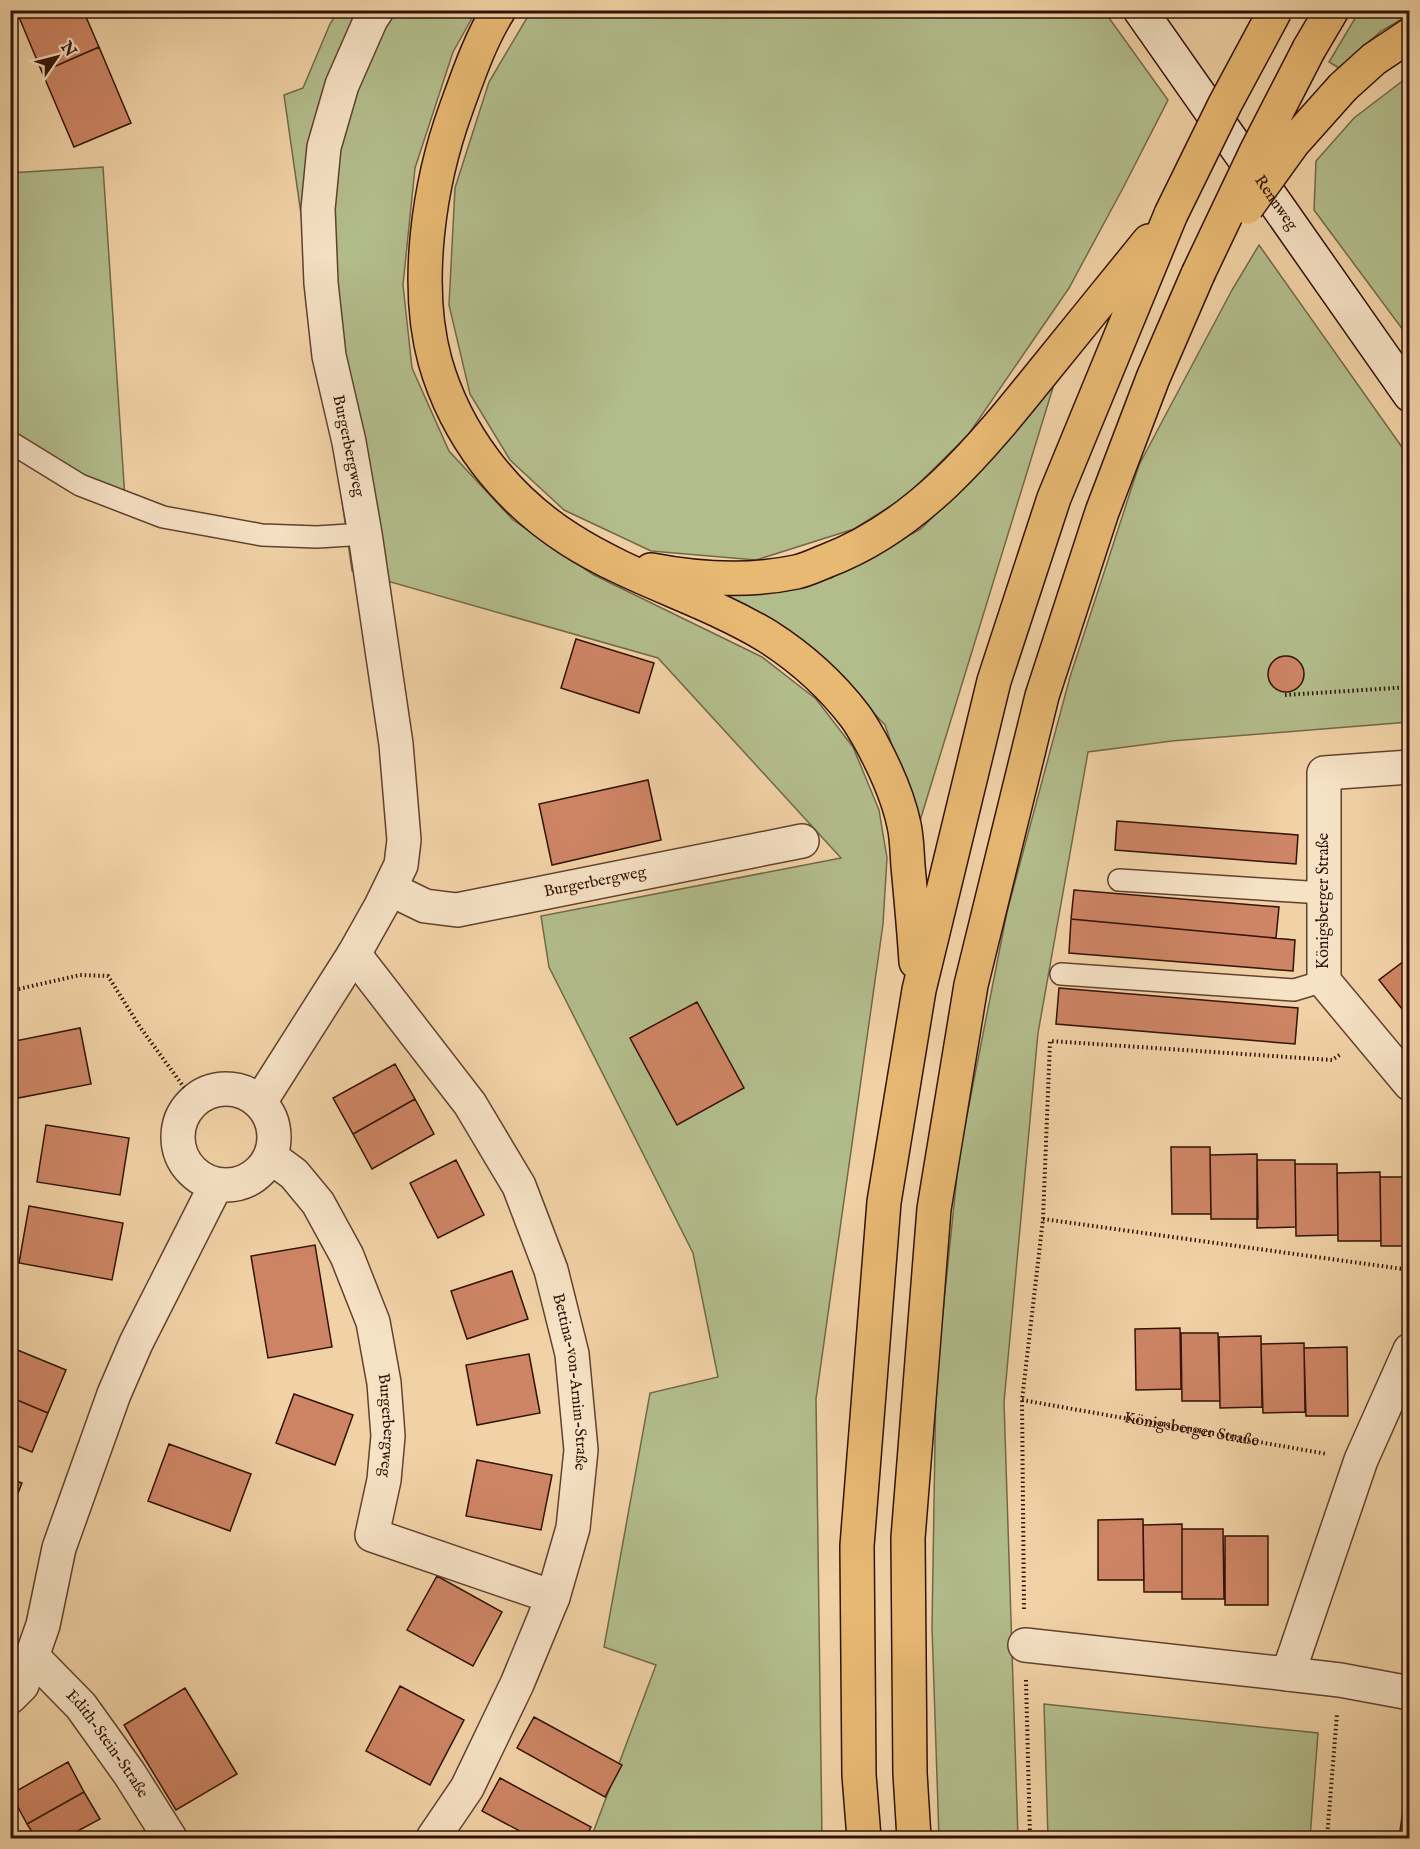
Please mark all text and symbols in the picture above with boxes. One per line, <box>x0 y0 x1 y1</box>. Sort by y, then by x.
north arrow <box>27 27 87 87</box>
text: N <box>55 37 80 61</box>
street label: Rennweg <box>1249 172 1302 235</box>
street label: Burgerbergweg <box>327 393 369 499</box>
street label: Königsberger Straße <box>1314 833 1334 969</box>
street label: Burgerbergweg <box>542 862 648 902</box>
street label: Bettina-von-Arnim-Straße <box>547 1291 591 1471</box>
street label: Burgerbergweg <box>372 1372 398 1478</box>
street label: Königsberger Straße <box>1122 1408 1260 1452</box>
street label: Edith-Stein-Straße <box>61 1686 152 1802</box>

